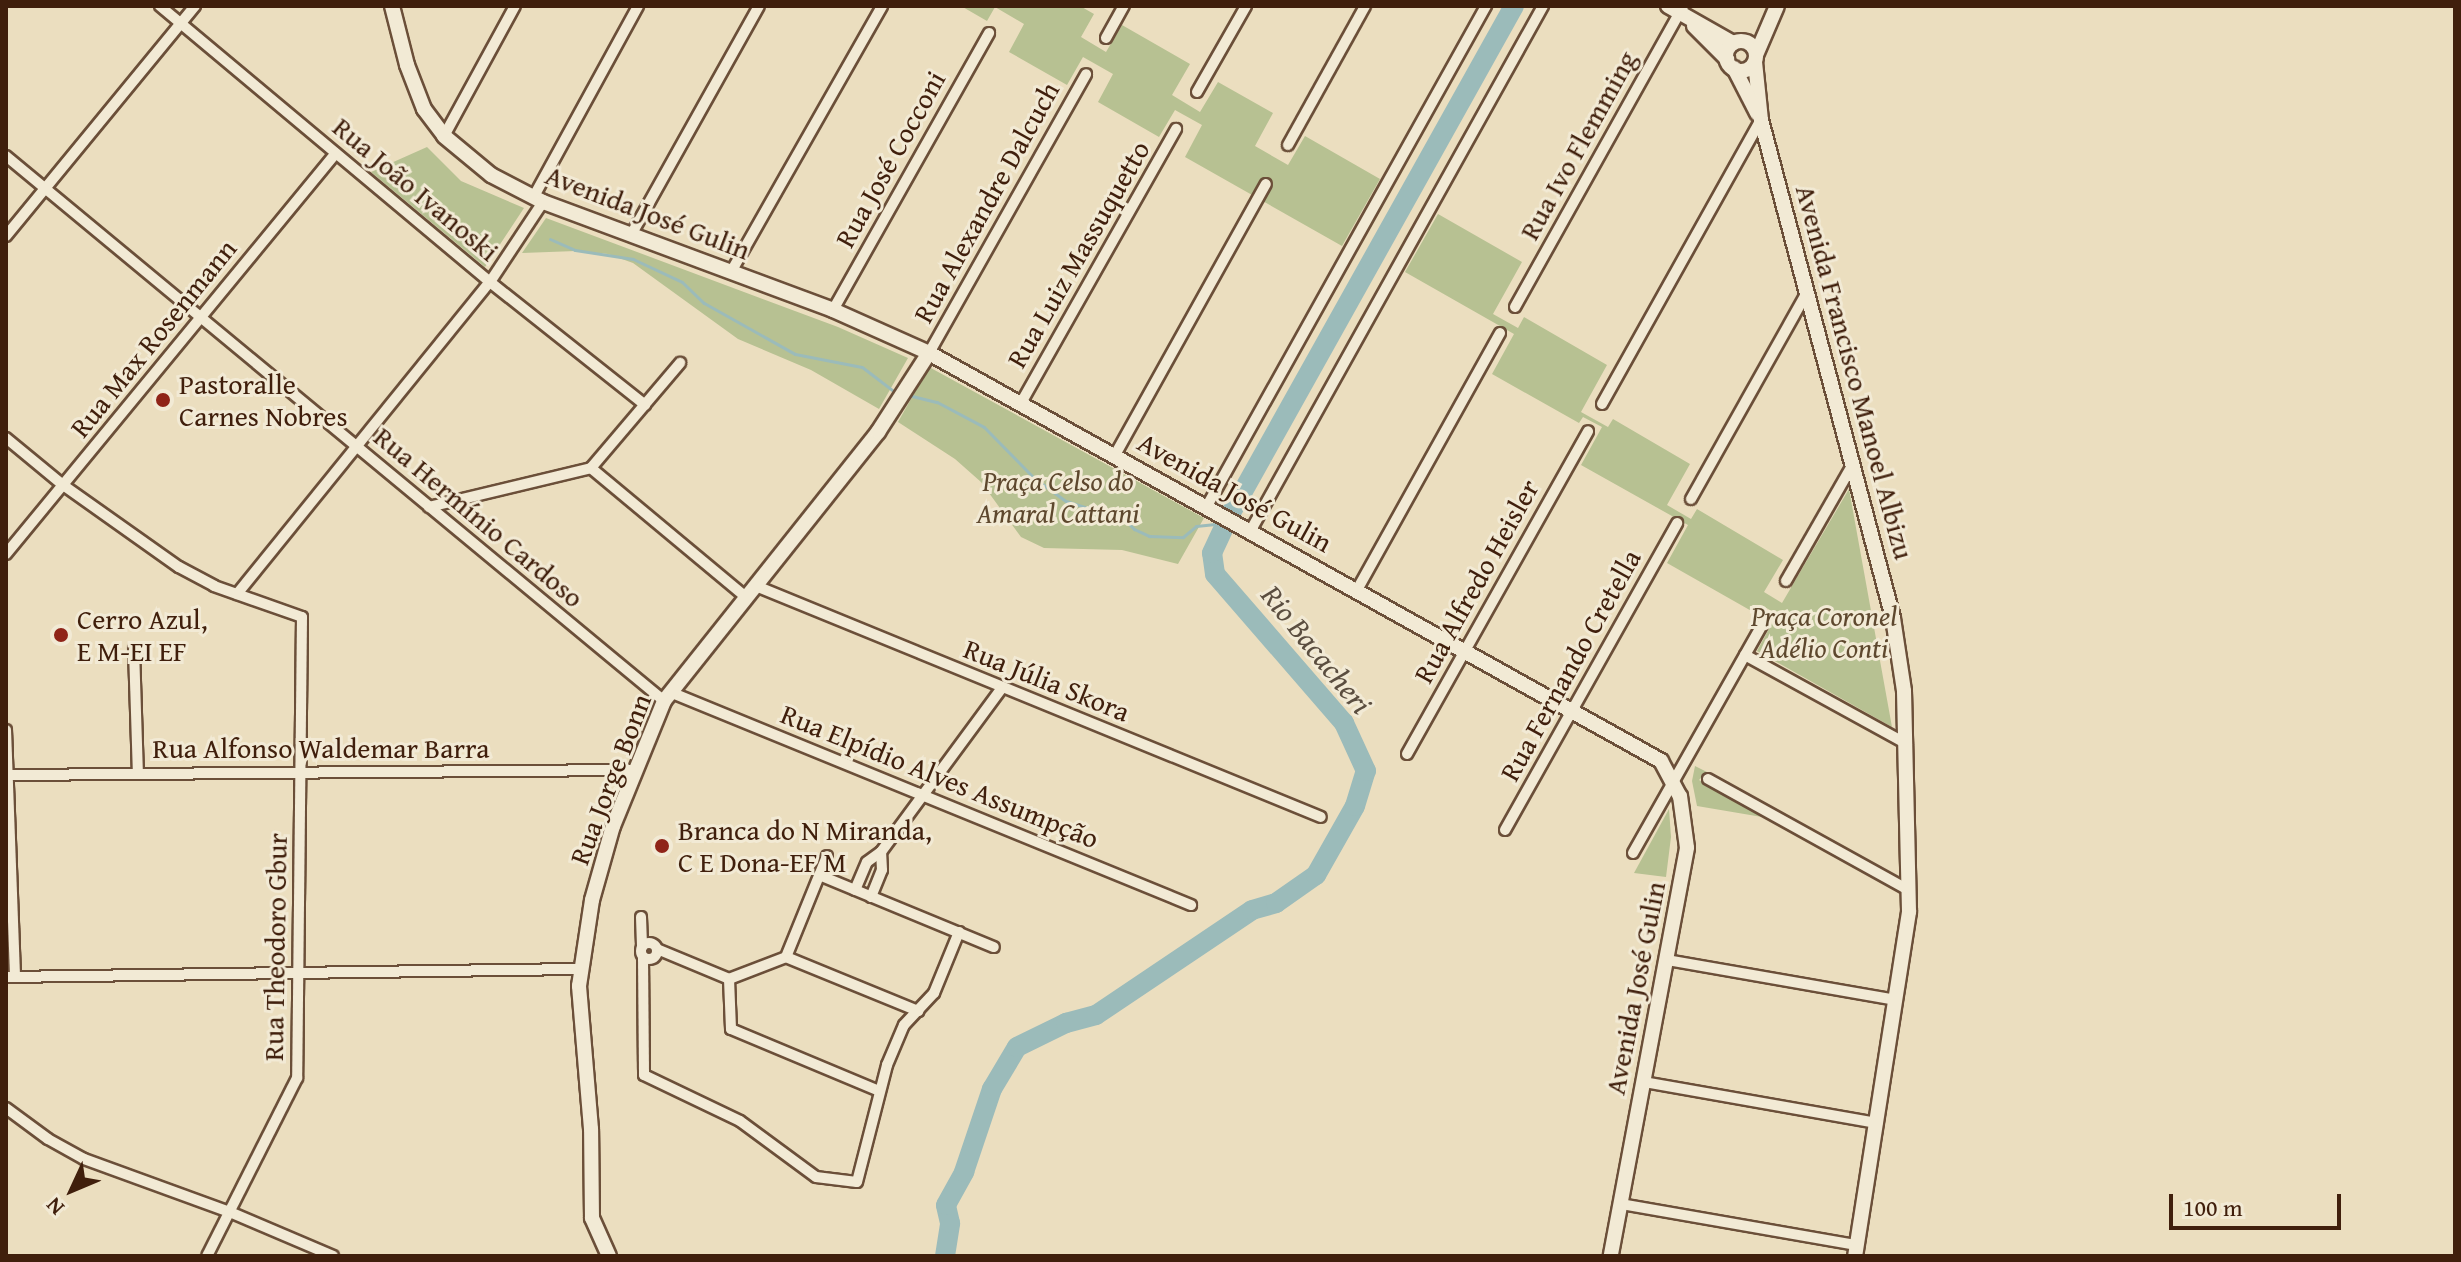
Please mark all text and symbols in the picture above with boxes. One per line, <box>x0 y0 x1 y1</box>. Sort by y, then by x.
street label: Rua Ivo Flemming <box>1512 45 1644 245</box>
street label: Rua José Cocconi <box>828 65 952 253</box>
street label: Rua Alexandre Dalcuch <box>906 76 1066 328</box>
street label: Rua João Ivanoski <box>326 110 506 268</box>
street label: Rua Luiz Massuquetto <box>999 135 1157 373</box>
street label: Avenida José Gulin <box>541 158 755 266</box>
street label: Avenida Francisco Manoel Albizu <box>1789 181 1921 563</box>
street label: Rua Max Rosenmann <box>63 232 243 444</box>
place label: Pastoralle Carnes Nobres <box>179 367 348 433</box>
marker: Pastoralle Carnes Nobres <box>154 391 172 409</box>
street label: Rua Hermínio Cardoso <box>367 420 591 614</box>
street label: Avenida José Gulin <box>1132 425 1338 559</box>
park label: Praça Celso do Amaral Cattani <box>976 464 1140 530</box>
street label: Rua Alfredo Heisler <box>1406 473 1546 689</box>
street label: Rua Fernando Cretella <box>1492 543 1648 787</box>
water label: Rio Bacacheri <box>1254 577 1380 721</box>
park label: Praça Coronel Adélio Conti <box>1751 599 1897 665</box>
place label: Cerro Azul, E M-EI EF <box>77 602 207 668</box>
marker: Cerro Azul, E M-EI EF <box>52 626 70 644</box>
street label: Rua Júlia Skora <box>959 631 1135 729</box>
street label: Rua Jorge Bonn <box>562 689 658 869</box>
street label: Rua Elpídio Alves Assumpção <box>776 697 1104 855</box>
street label: Rua Alfonso Waldemar Barra <box>153 731 489 765</box>
place label: Branca do N Miranda, C E Dona-EF M <box>678 813 932 879</box>
street label: Rua Theodoro Gbur <box>256 833 294 1061</box>
marker: Branca do N Miranda, C E Dona-EF M <box>653 837 671 855</box>
street label: Avenida José Gulin <box>1598 878 1672 1098</box>
north arrow <box>32 1150 112 1230</box>
scale bar <box>2173 1178 2345 1228</box>
text: N <box>38 1190 71 1223</box>
text: 100 m <box>2183 1190 2243 1225</box>

